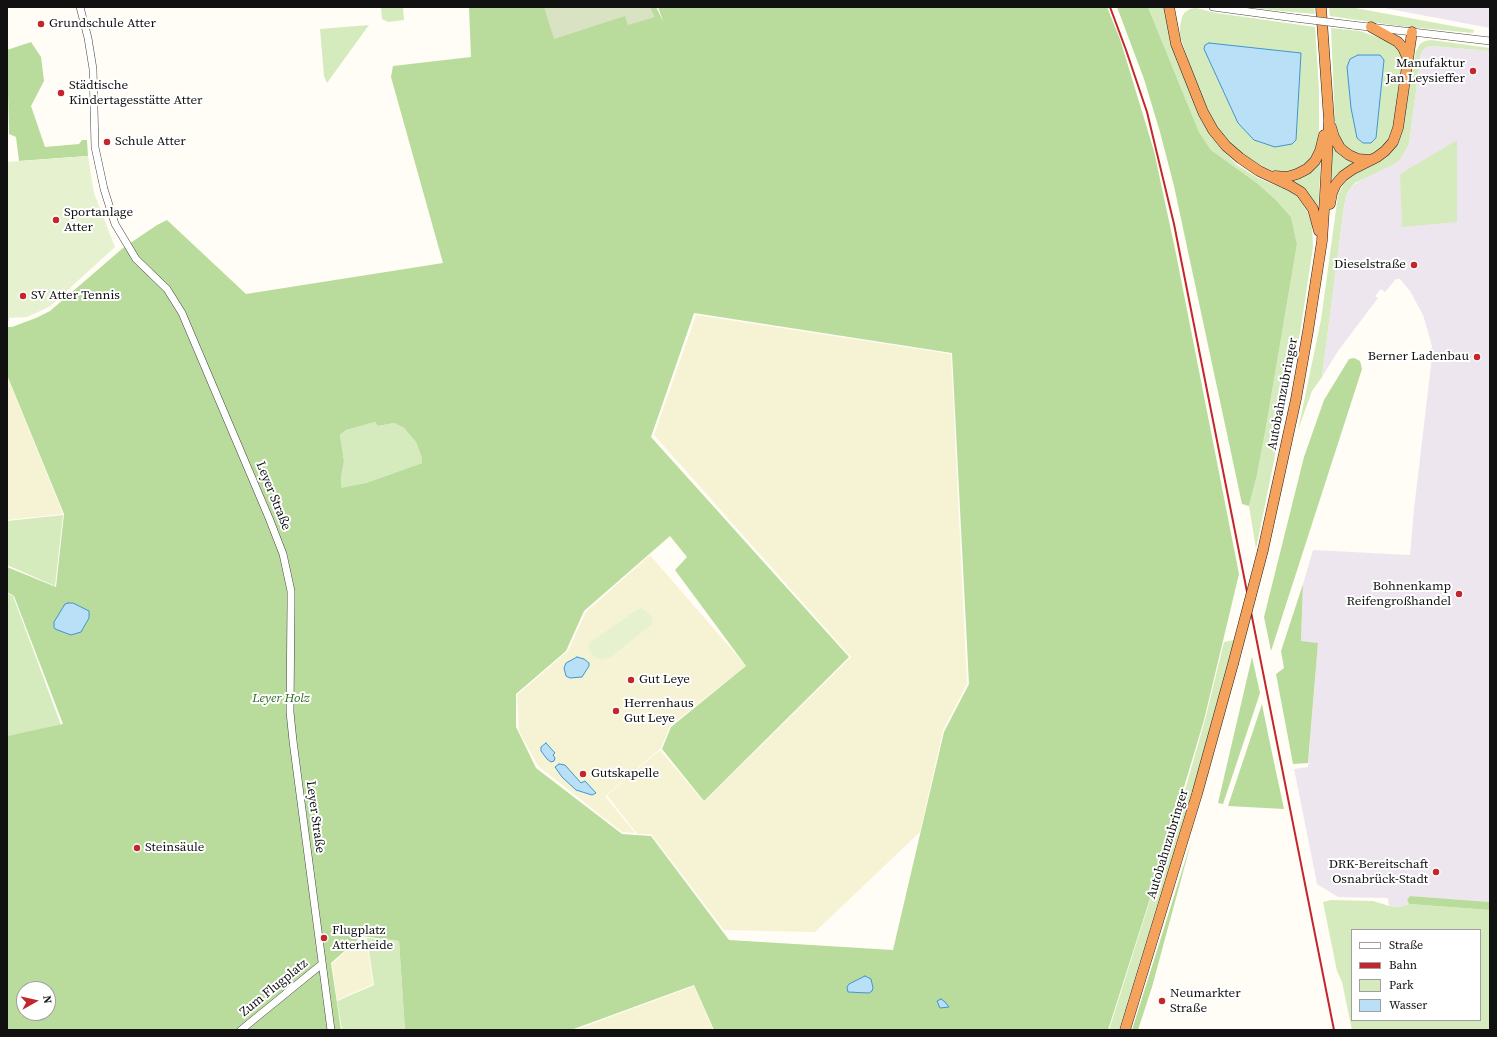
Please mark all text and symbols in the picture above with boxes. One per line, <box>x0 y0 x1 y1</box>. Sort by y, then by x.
place label: Grundschule Atter <box>49 16 156 32</box>
marker: Grundschule Atter <box>36 19 46 29</box>
place label: Manufaktur Jan Leysieffer <box>1386 56 1465 87</box>
marker: Manufaktur Jan Leysieffer <box>1468 66 1478 76</box>
place label: Städtische Kindertagesstätte Atter <box>69 78 203 109</box>
marker: Städtische Kindertagesstätte Atter <box>56 88 66 98</box>
place label: Schule Atter <box>115 134 186 150</box>
marker: Schule Atter <box>102 137 112 147</box>
place label: Sportanlage Atter <box>64 205 133 236</box>
marker: Sportanlage Atter <box>51 215 61 225</box>
place label: Dieselstraße <box>1334 257 1406 273</box>
marker: Dieselstraße <box>1409 260 1419 270</box>
place label: SV Atter Tennis <box>31 288 120 304</box>
marker: SV Atter Tennis <box>18 291 28 301</box>
street label: Autobahnzubringer <box>1264 337 1302 451</box>
place label: Berner Ladenbau <box>1368 349 1469 365</box>
marker: Berner Ladenbau <box>1472 352 1482 362</box>
street label: Leyer Straße <box>252 459 294 533</box>
place label: Bohnenkamp Reifengroßhandel <box>1346 579 1451 610</box>
marker: Bohnenkamp Reifengroßhandel <box>1454 589 1464 599</box>
place label: Gut Leye <box>639 672 690 688</box>
marker: Gut Leye <box>626 675 636 685</box>
park label: Leyer Holz <box>252 691 310 707</box>
place label: Herrenhaus Gut Leye <box>624 696 694 727</box>
marker: Herrenhaus Gut Leye <box>611 706 621 716</box>
place label: Gutskapelle <box>591 766 659 782</box>
marker: Gutskapelle <box>578 769 588 779</box>
street label: Leyer Straße <box>302 780 328 854</box>
street label: Autobahnzubringer <box>1144 787 1192 901</box>
place label: Steinsäule <box>145 840 204 856</box>
marker: Steinsäule <box>132 843 142 853</box>
place label: DRK-Bereitschaft Osnabrück-Stadt <box>1329 857 1428 888</box>
marker: DRK-Bereitschaft Osnabrück-Stadt <box>1431 867 1441 877</box>
place label: Flugplatz Atterheide <box>332 923 393 954</box>
legend <box>1351 929 1481 1021</box>
marker: Flugplatz Atterheide <box>319 933 329 943</box>
text: Straße <box>1389 937 1423 953</box>
street label: Zum Flugplatz <box>237 956 311 1020</box>
text: Bahn <box>1389 957 1417 973</box>
text: Park <box>1389 977 1414 993</box>
north arrow <box>16 981 56 1021</box>
place label: Neumarkter Straße <box>1170 986 1241 1017</box>
text: N <box>39 994 55 1004</box>
marker: Neumarkter Straße <box>1157 996 1167 1006</box>
text: Wasser <box>1389 997 1427 1013</box>

